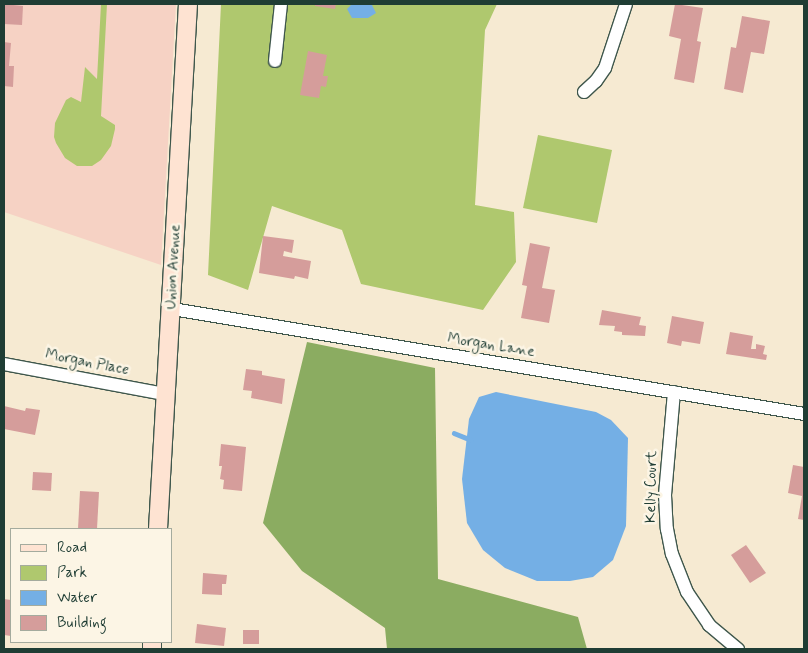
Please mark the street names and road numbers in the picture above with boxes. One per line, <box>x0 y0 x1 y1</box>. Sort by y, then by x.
street label: Union Avenue <box>163 224 185 310</box>
street label: Morgan Lane <box>448 331 534 361</box>
street label: Morgan Place <box>44 346 130 380</box>
street label: Kelly Court <box>642 451 662 523</box>

